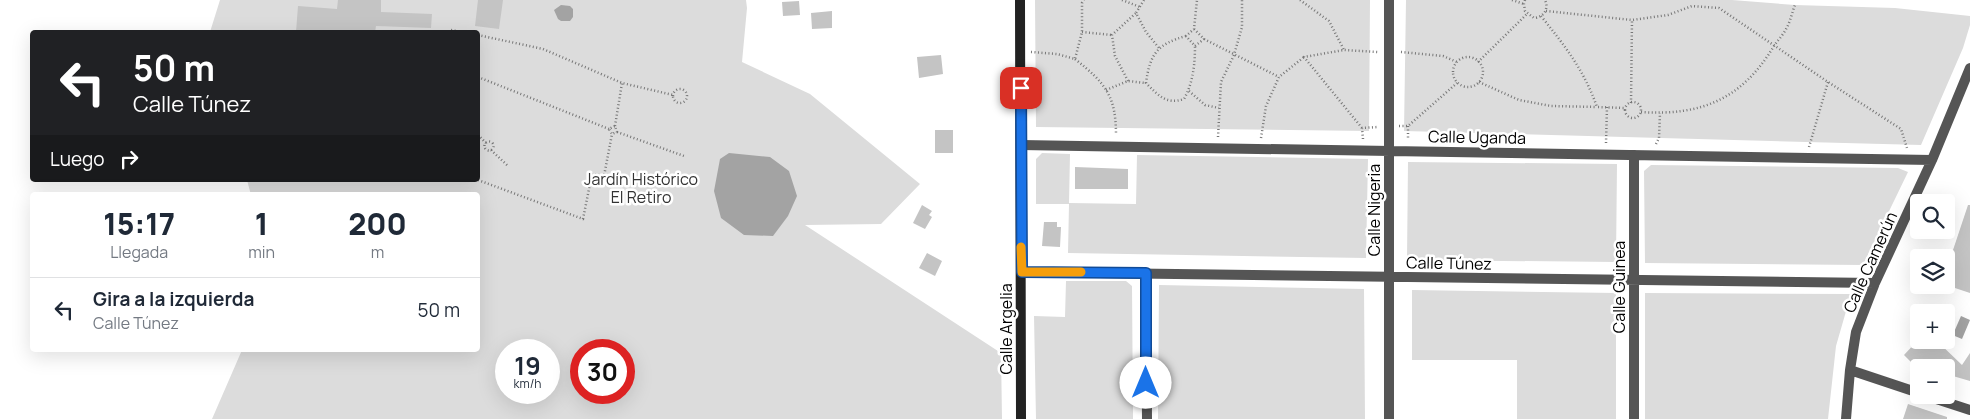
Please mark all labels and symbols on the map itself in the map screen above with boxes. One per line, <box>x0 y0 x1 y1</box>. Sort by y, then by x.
pin <box>1000 67 1042 109</box>
street label: Calle Uganda <box>1428 125 1526 149</box>
street label: Calle Nigeria <box>1363 164 1385 256</box>
park label: Jardín Histórico El Retiro <box>584 168 698 208</box>
street label: Calle Camerún <box>1838 208 1902 316</box>
street label: Calle Guinea <box>1608 241 1630 333</box>
street label: Calle Túnez <box>1406 251 1492 275</box>
street label: Calle Argelia <box>995 283 1017 375</box>
speed limit sign: 30 <box>570 339 635 404</box>
position arrow <box>1119 356 1171 408</box>

